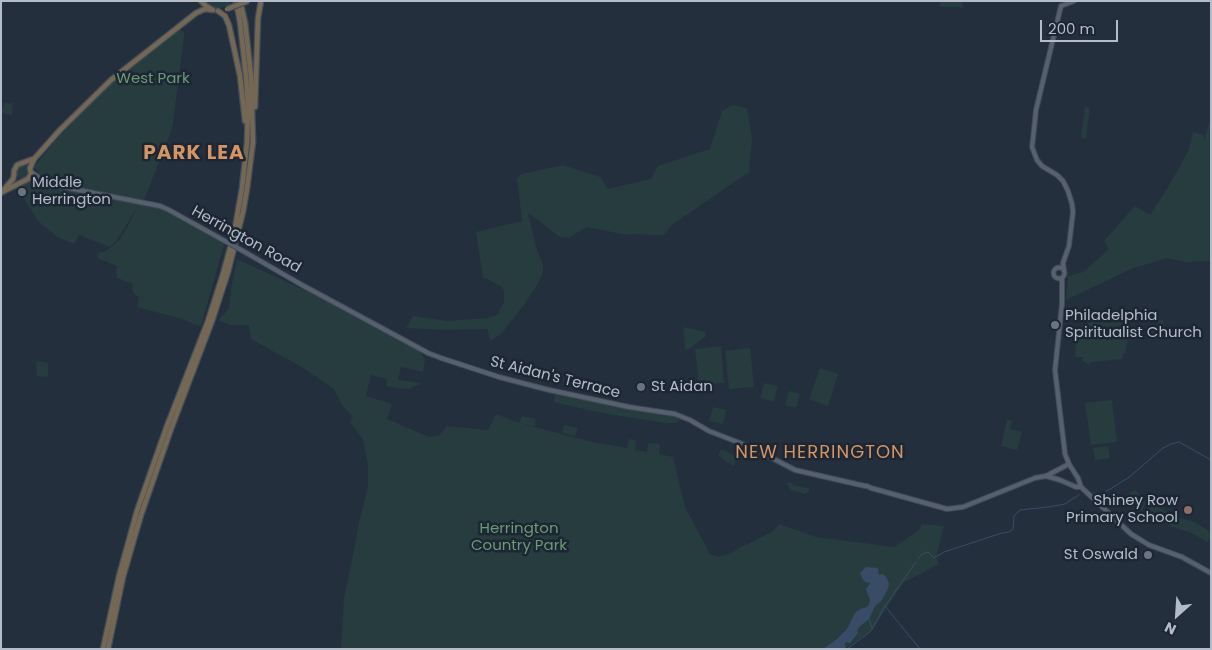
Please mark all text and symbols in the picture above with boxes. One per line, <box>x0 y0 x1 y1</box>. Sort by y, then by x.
scale bar <box>1042 10 1120 42</box>
text: 200 m <box>1048 18 1095 39</box>
park label: West Park <box>116 70 190 88</box>
district label: PARK LEA <box>142 142 246 166</box>
place label: Middle Herrington <box>32 174 111 209</box>
marker: Middle Herrington <box>16 186 28 198</box>
street label: Herrington Road <box>188 203 304 277</box>
place label: Philadelphia Spiritualist Church <box>1065 307 1202 342</box>
marker: Philadelphia Spiritualist Church <box>1049 319 1061 331</box>
street label: St Aidan's Terrace <box>488 353 622 403</box>
place label: St Aidan <box>651 378 713 396</box>
marker: St Aidan <box>635 381 647 393</box>
district label: NEW HERRINGTON <box>734 442 906 464</box>
place label: Shiney Row Primary School <box>1066 492 1178 527</box>
marker: Shiney Row Primary School <box>1182 504 1194 516</box>
park label: Herrington Country Park <box>471 520 567 555</box>
place label: St Oswald <box>1064 546 1138 564</box>
marker: St Oswald <box>1142 549 1154 561</box>
north arrow <box>1152 590 1202 640</box>
text: N <box>1161 617 1180 640</box>

